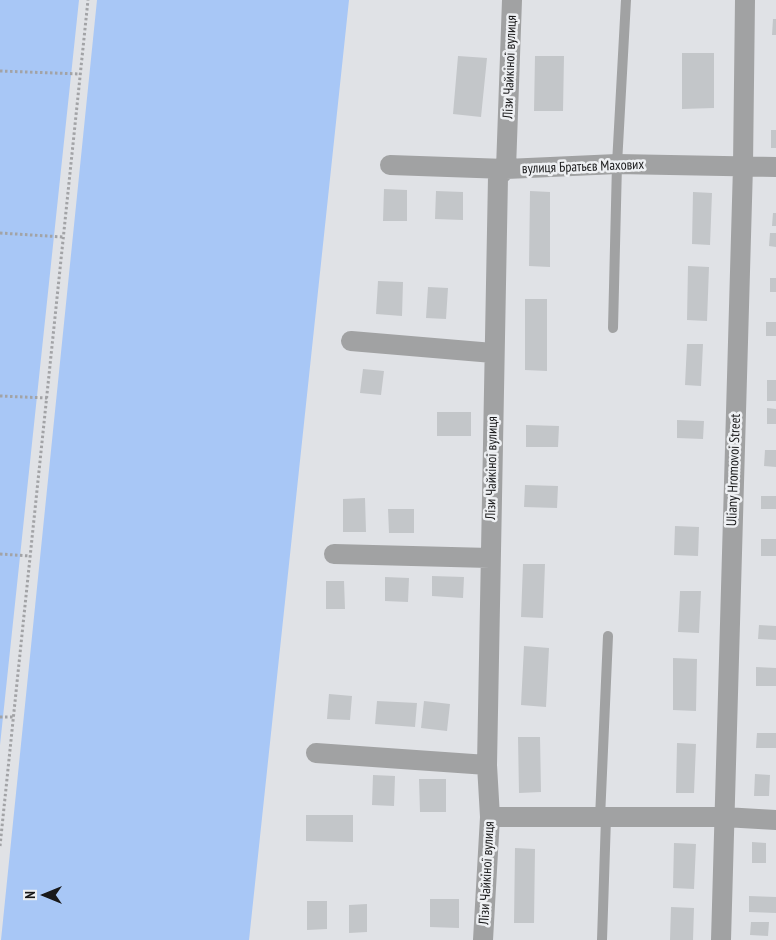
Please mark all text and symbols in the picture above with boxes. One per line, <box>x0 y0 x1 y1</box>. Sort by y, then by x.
street label: Лізи Чайкіної вулиця <box>500 15 520 119</box>
street label: вулиця Братьєв Махових <box>522 156 644 178</box>
street label: Uliany Hromovoi Street <box>724 414 744 526</box>
street label: Лізи Чайкіної вулиця <box>483 416 501 520</box>
street label: Лізи Чайкіної вулиця <box>476 821 498 925</box>
north arrow <box>20 870 70 920</box>
text: N <box>21 891 39 899</box>

